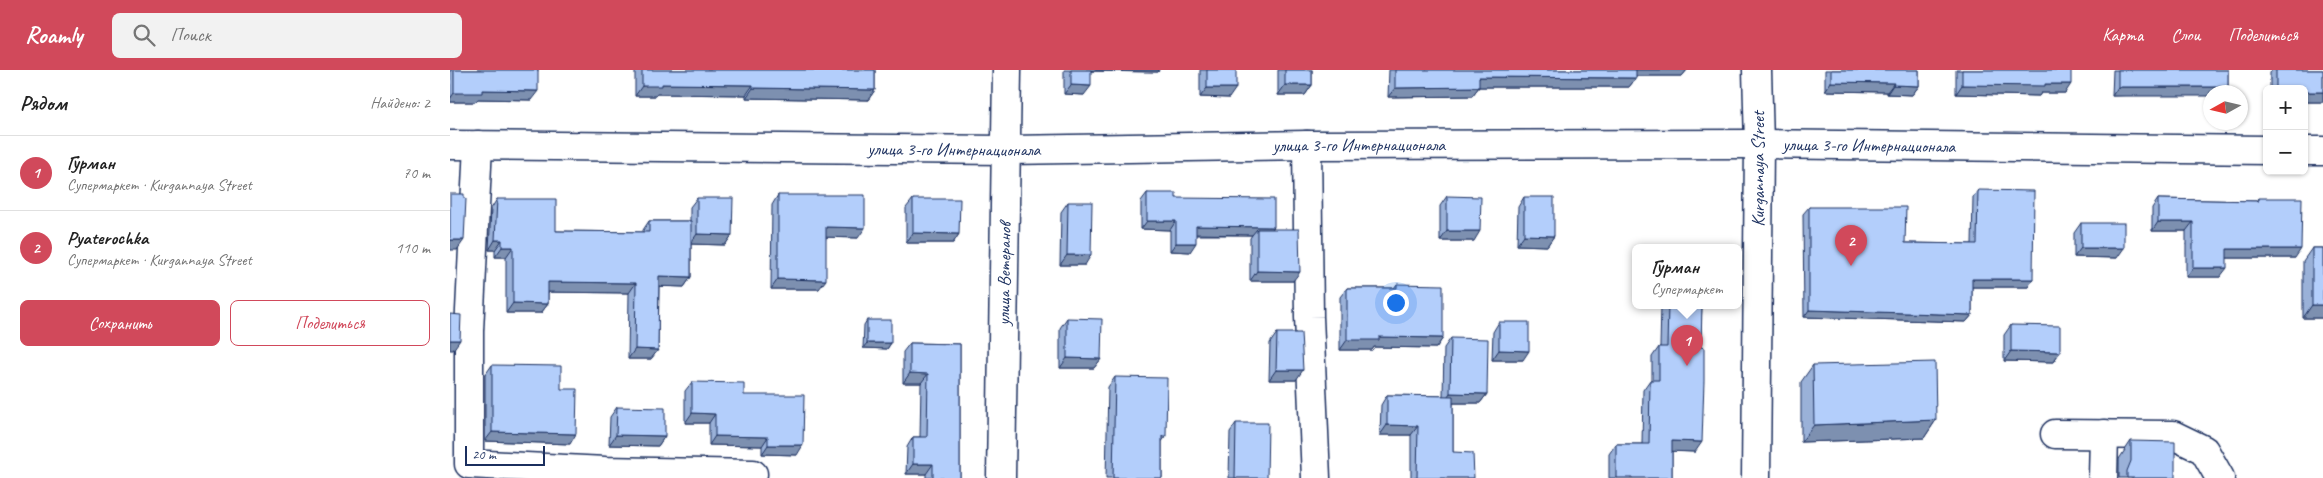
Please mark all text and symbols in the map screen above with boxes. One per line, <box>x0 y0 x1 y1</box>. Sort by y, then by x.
search box <box>112 13 462 58</box>
text: Roamly <box>25 20 82 50</box>
icon: search <box>130 21 158 49</box>
text: Поиск <box>170 23 211 47</box>
text: Карта <box>2102 24 2143 46</box>
text: Слои <box>2171 24 2200 46</box>
text: Поделиться <box>2228 24 2298 46</box>
north arrow <box>2203 85 2248 130</box>
map controls <box>2263 85 2308 175</box>
button: + <box>2263 85 2308 130</box>
text: Рядом <box>20 90 67 116</box>
text: Найдено: 2 <box>370 93 430 113</box>
street label: Kurgannaya Street <box>1747 109 1769 227</box>
button: − <box>2263 130 2308 175</box>
street label: улица 3-го Интернационала <box>1781 133 1956 157</box>
street label: улица 3-го Интернационала <box>1271 134 1446 157</box>
street label: улица 3-го Интернационала <box>867 138 1042 161</box>
text: Гурман <box>67 151 115 175</box>
text: 1 <box>32 163 40 183</box>
text: 70 m <box>403 163 430 183</box>
text: Супермаркет · Kurgannaya Street <box>67 175 252 195</box>
street label: улица Ветеранов <box>992 219 1016 327</box>
pin: 2 <box>1835 225 1867 266</box>
text: Pyaterochka <box>67 226 148 250</box>
text: 2 <box>32 238 40 258</box>
text: 110 m <box>396 238 430 258</box>
popup <box>1632 244 1742 309</box>
text: Супермаркет · Kurgannaya Street <box>67 250 252 270</box>
text: Гурман <box>1651 255 1699 279</box>
text: Супермаркет <box>1651 279 1723 299</box>
your location <box>1383 290 1409 316</box>
button: Сохранить <box>20 300 220 346</box>
button: Поделиться <box>230 300 430 346</box>
pin: 1 <box>1671 325 1703 366</box>
scale bar <box>465 443 545 466</box>
text: 20 m <box>472 446 496 463</box>

